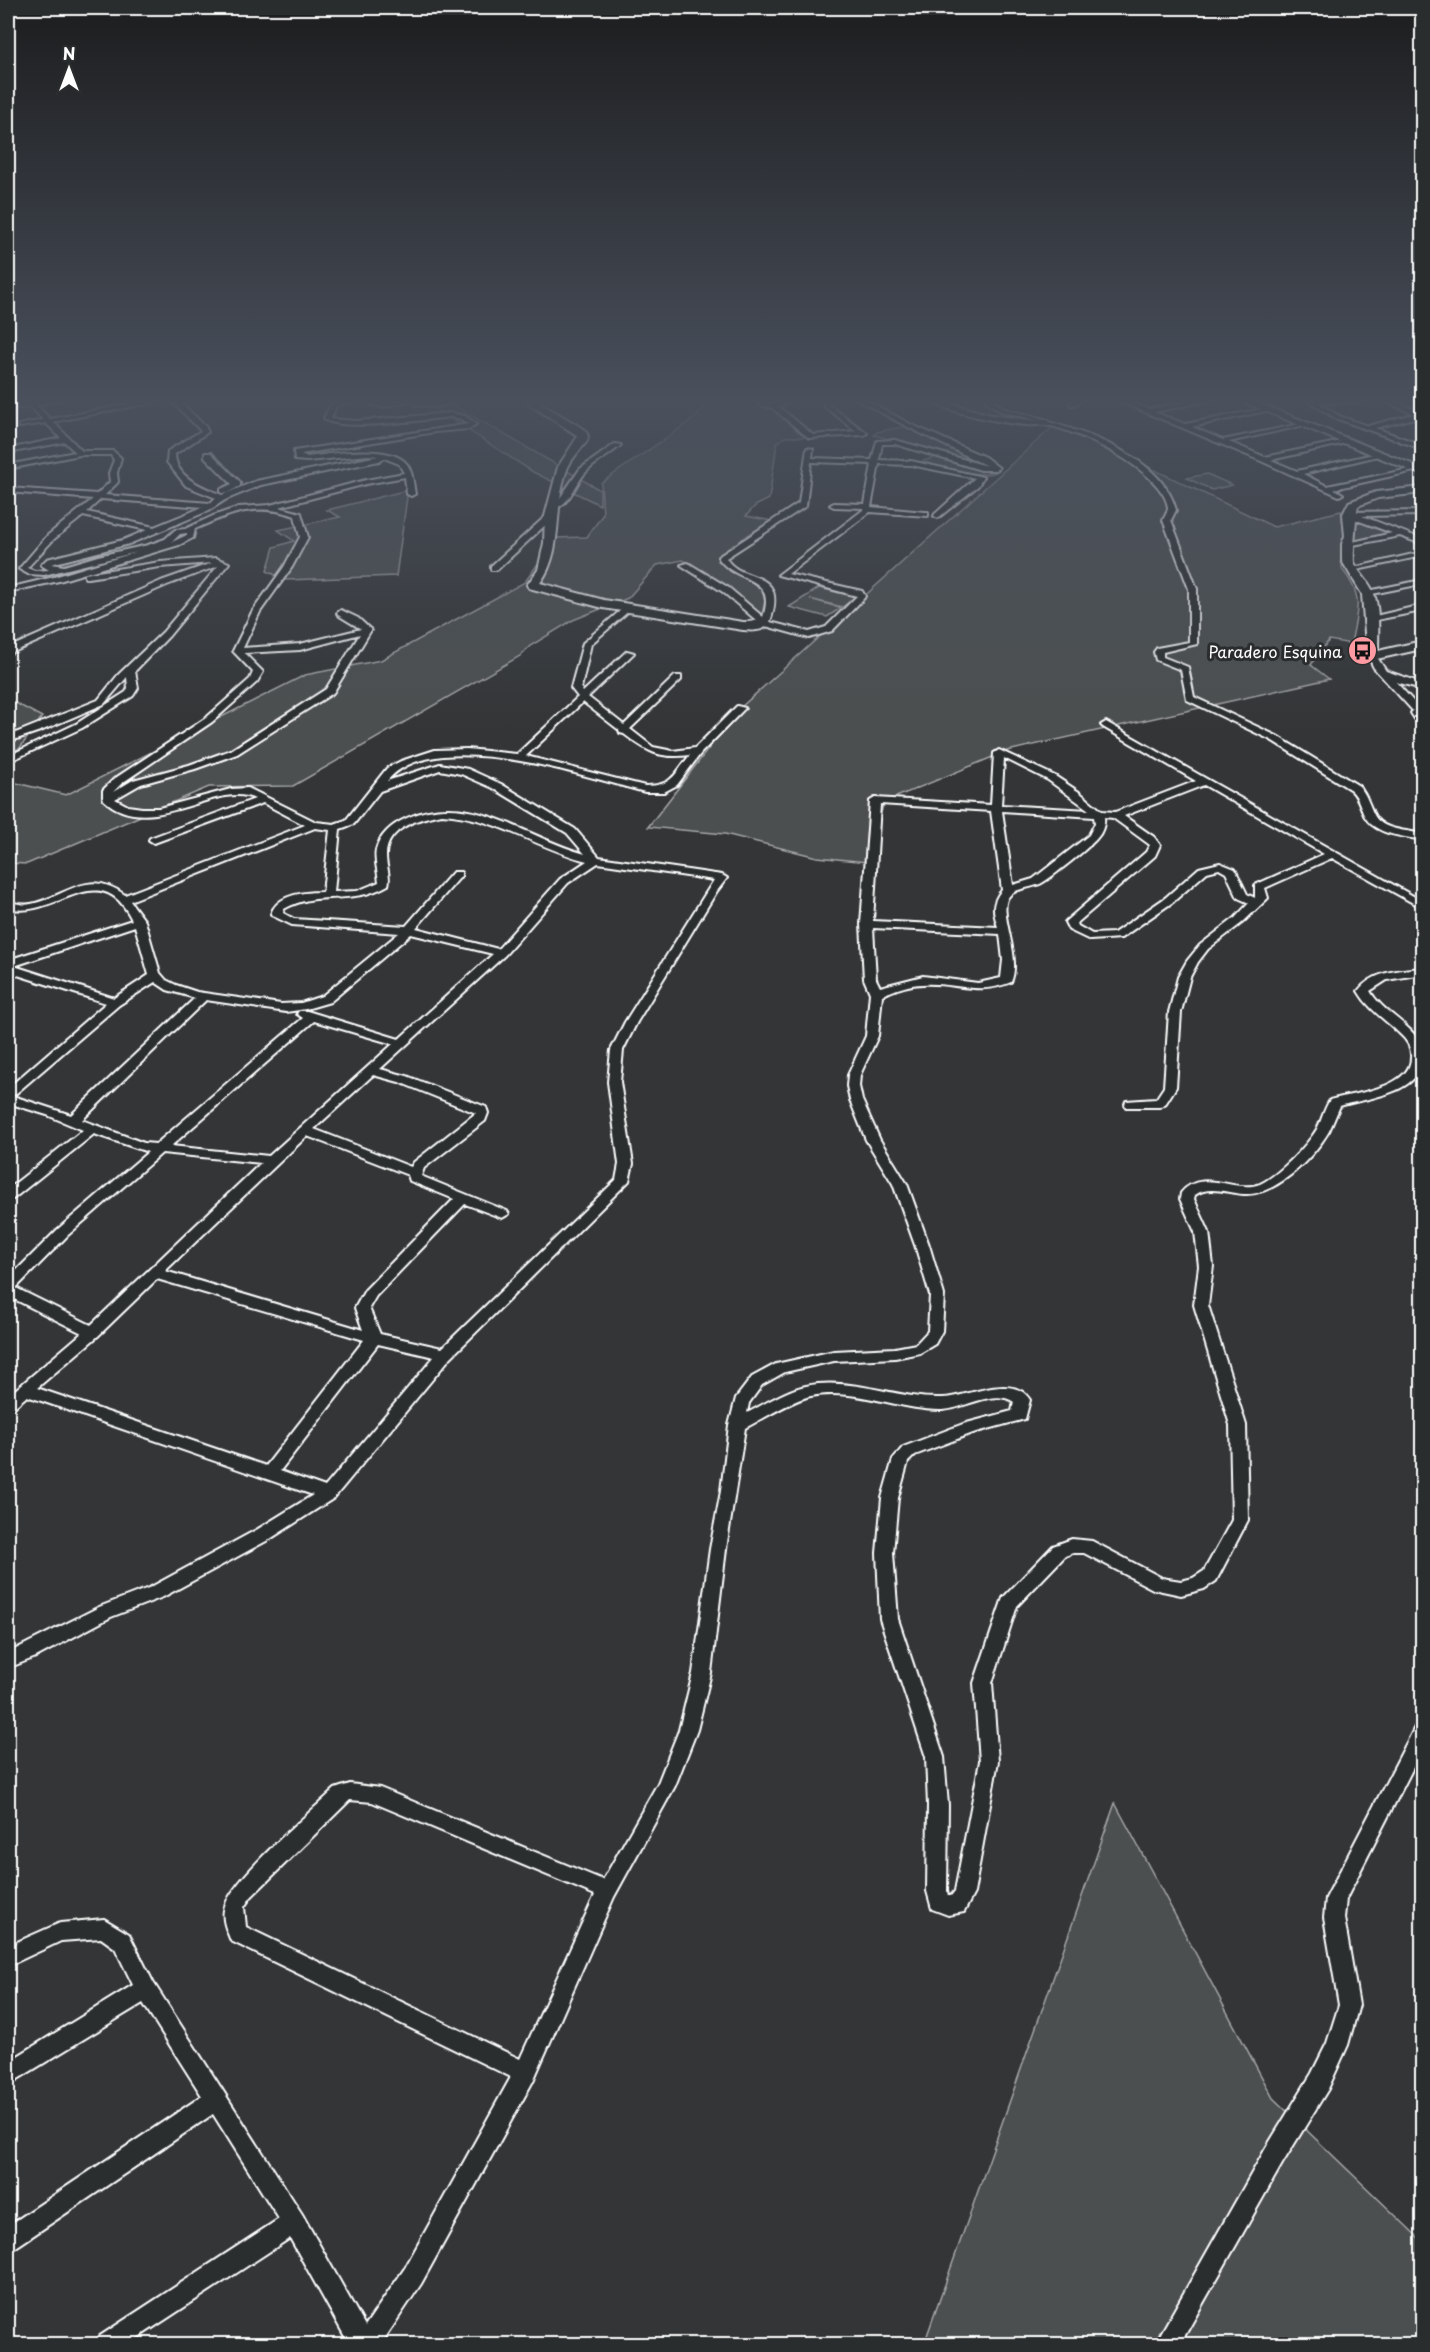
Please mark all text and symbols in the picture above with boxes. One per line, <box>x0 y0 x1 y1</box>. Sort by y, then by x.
north arrow <box>39 39 99 99</box>
text: N <box>63 41 75 65</box>
bus stop icon: Paradero Esquina <box>1347 635 1379 667</box>
place label: Paradero Esquina <box>1208 639 1342 663</box>

